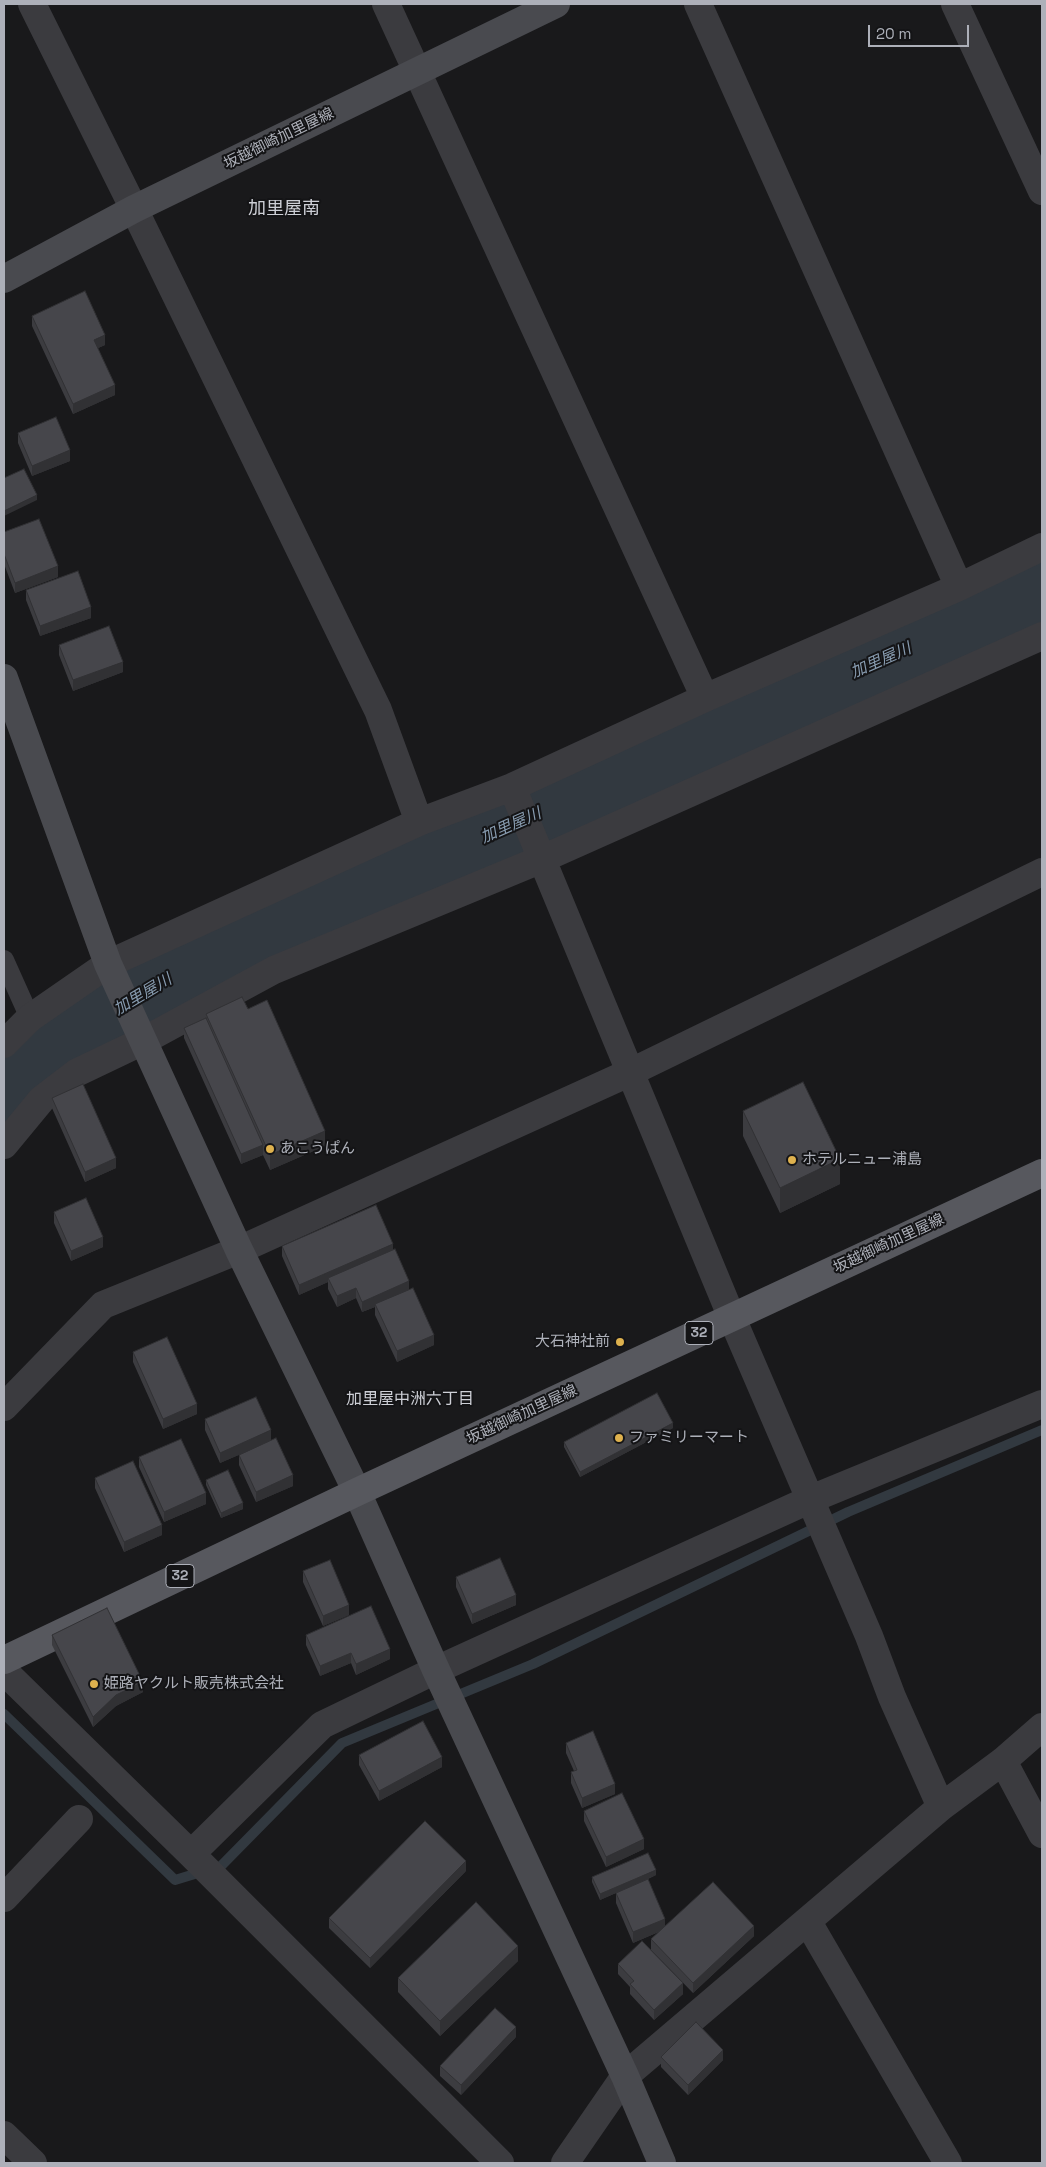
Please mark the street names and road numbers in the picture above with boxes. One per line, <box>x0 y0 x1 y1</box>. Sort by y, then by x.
street label: 坂越御崎加里屋線 <box>221 105 337 173</box>
street label: 坂越御崎加里屋線 <box>831 1210 947 1278</box>
road number: 32 <box>685 1322 713 1345</box>
street label: 坂越御崎加里屋線 <box>464 1381 580 1449</box>
road number: 32 <box>166 1564 194 1588</box>

